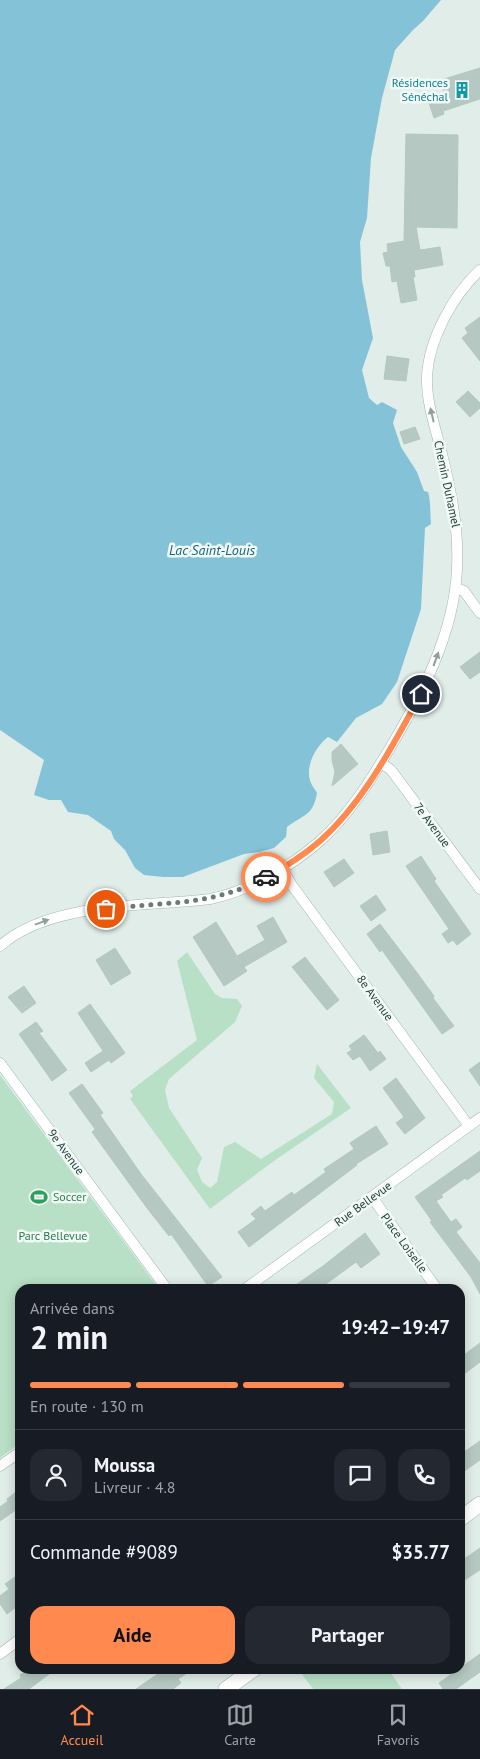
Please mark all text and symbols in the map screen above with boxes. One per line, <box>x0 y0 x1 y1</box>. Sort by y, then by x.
place label: Résidences Sénéchal <box>392 75 448 104</box>
building icon: Résidences Sénéchal <box>452 80 472 100</box>
one-way arrow <box>428 408 436 423</box>
street label: Chemin Duhamel <box>431 439 464 529</box>
water label: Lac Saint-Louis <box>169 541 256 559</box>
one-way arrow <box>433 652 440 667</box>
pin <box>400 673 442 715</box>
icon: home <box>407 680 435 708</box>
street label: 7e Avenue <box>411 799 454 850</box>
courier <box>241 852 291 902</box>
icon: car <box>252 863 280 891</box>
pin <box>85 888 127 930</box>
icon: bag <box>92 895 120 923</box>
one-way arrow <box>34 918 49 925</box>
street label: 8e Avenue <box>354 972 397 1024</box>
street label: 9e Avenue <box>45 1126 88 1178</box>
street label: Rue Bellevue <box>331 1178 394 1229</box>
sports icon: Soccer <box>29 1187 49 1207</box>
place label: Soccer <box>53 1189 86 1204</box>
street label: Place Loiselle <box>378 1210 431 1275</box>
park label: Parc Bellevue <box>19 1228 87 1243</box>
text: Arrivée dans <box>30 1298 114 1318</box>
text: 19:42–19:47 <box>341 1315 450 1339</box>
text: 2 min <box>30 1316 108 1358</box>
text: En route · 130 m <box>30 1396 144 1416</box>
button: person <box>30 1449 82 1501</box>
button: chat <box>334 1449 386 1501</box>
button: phone <box>398 1449 450 1501</box>
text: Moussa <box>94 1453 155 1477</box>
text: Livreur · 4.8 <box>94 1477 176 1497</box>
text: Commande #9089 <box>30 1540 178 1564</box>
text: $35.77 <box>391 1540 450 1564</box>
button: Aide <box>30 1606 235 1664</box>
button: Partager <box>245 1606 450 1664</box>
tab: Accueil <box>60 1701 103 1749</box>
tab: Carte <box>224 1701 256 1749</box>
tab: Favoris <box>377 1701 420 1749</box>

